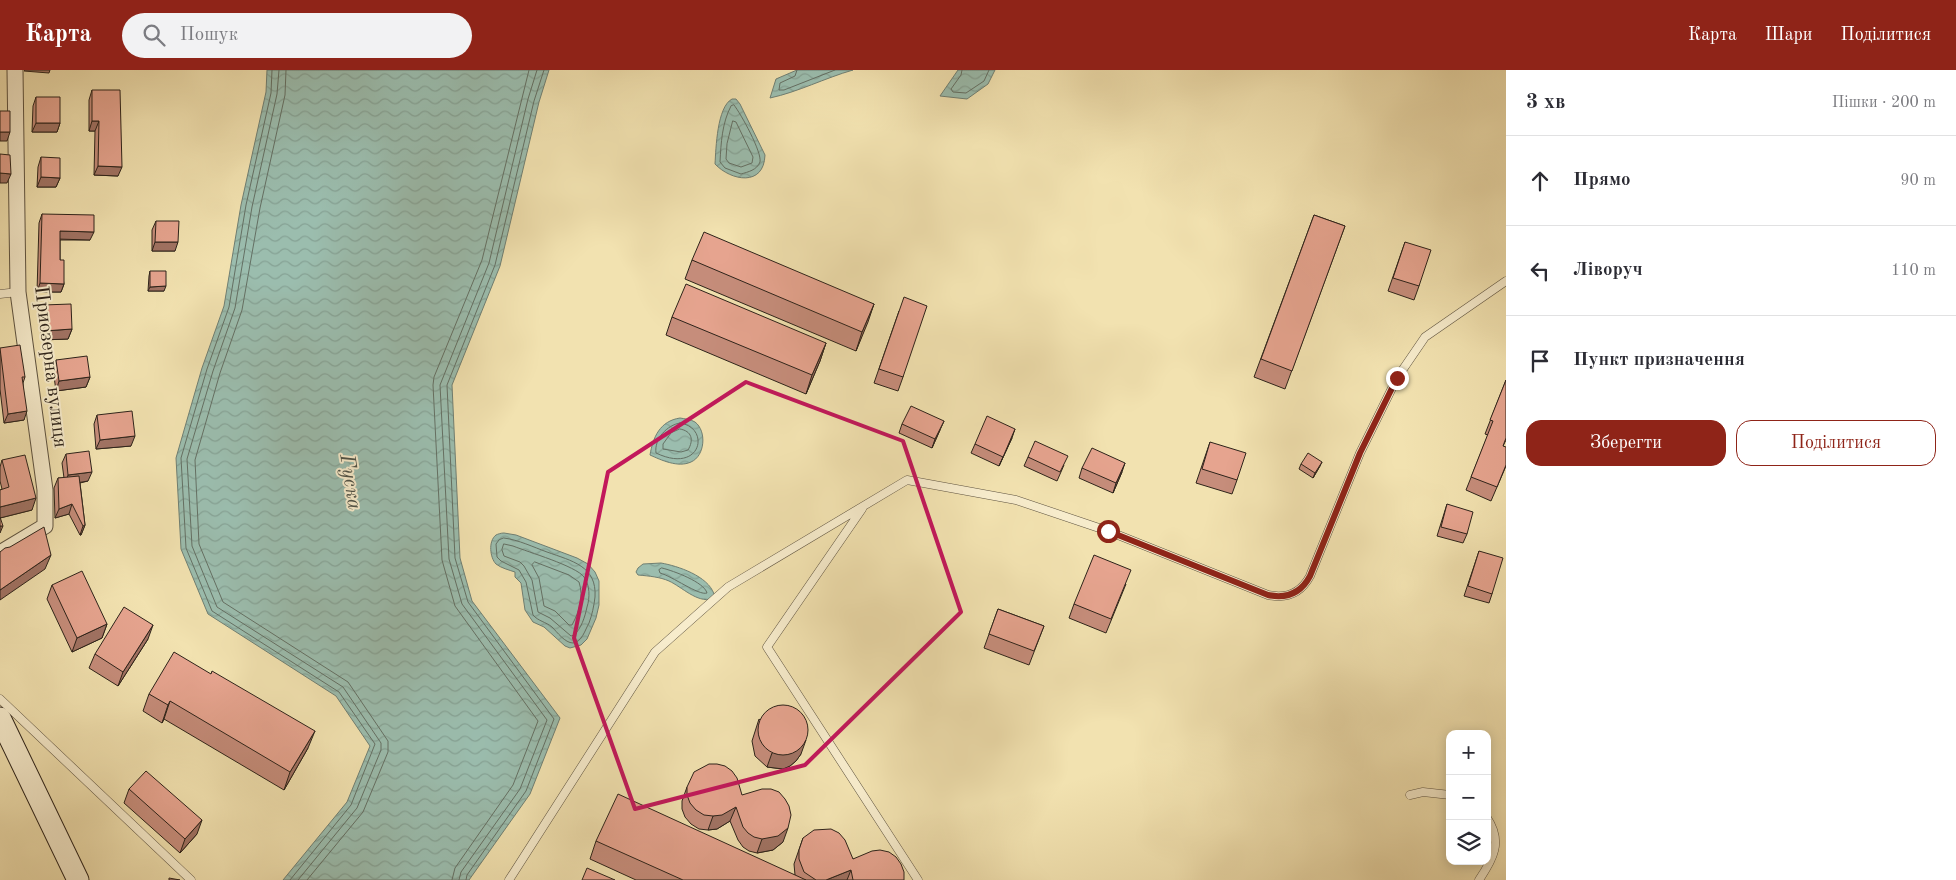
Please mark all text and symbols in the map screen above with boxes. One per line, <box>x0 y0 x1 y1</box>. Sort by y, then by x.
search box <box>122 13 472 58</box>
icon: search <box>140 21 168 49</box>
text: Карта <box>25 23 92 47</box>
text: Пошук <box>180 26 238 45</box>
text: Карта <box>1688 26 1737 44</box>
text: Шари <box>1765 26 1813 44</box>
text: Поділитися <box>1841 26 1931 44</box>
text: 3 хв <box>1526 92 1565 113</box>
text: Пішки · 200 m <box>1832 95 1936 111</box>
icon: ahead <box>1526 167 1554 195</box>
text: Прямо <box>1573 171 1631 190</box>
text: 90 m <box>1900 173 1936 189</box>
icon: left <box>1526 257 1554 285</box>
text: Ліворуч <box>1573 261 1643 280</box>
text: 110 m <box>1891 263 1936 279</box>
street label: Приозерна вулиця <box>30 285 70 449</box>
icon: arrive <box>1526 347 1554 375</box>
text: Пункт призначення <box>1573 351 1745 370</box>
route end <box>1386 367 1409 390</box>
button: Зберегти <box>1526 420 1726 466</box>
button: Поділитися <box>1736 420 1936 466</box>
water label: Гуска <box>335 452 365 511</box>
route start <box>1097 520 1120 543</box>
map controls <box>1446 730 1491 865</box>
button: + <box>1446 730 1491 775</box>
button: − <box>1446 775 1491 820</box>
button: layers <box>1446 820 1491 865</box>

